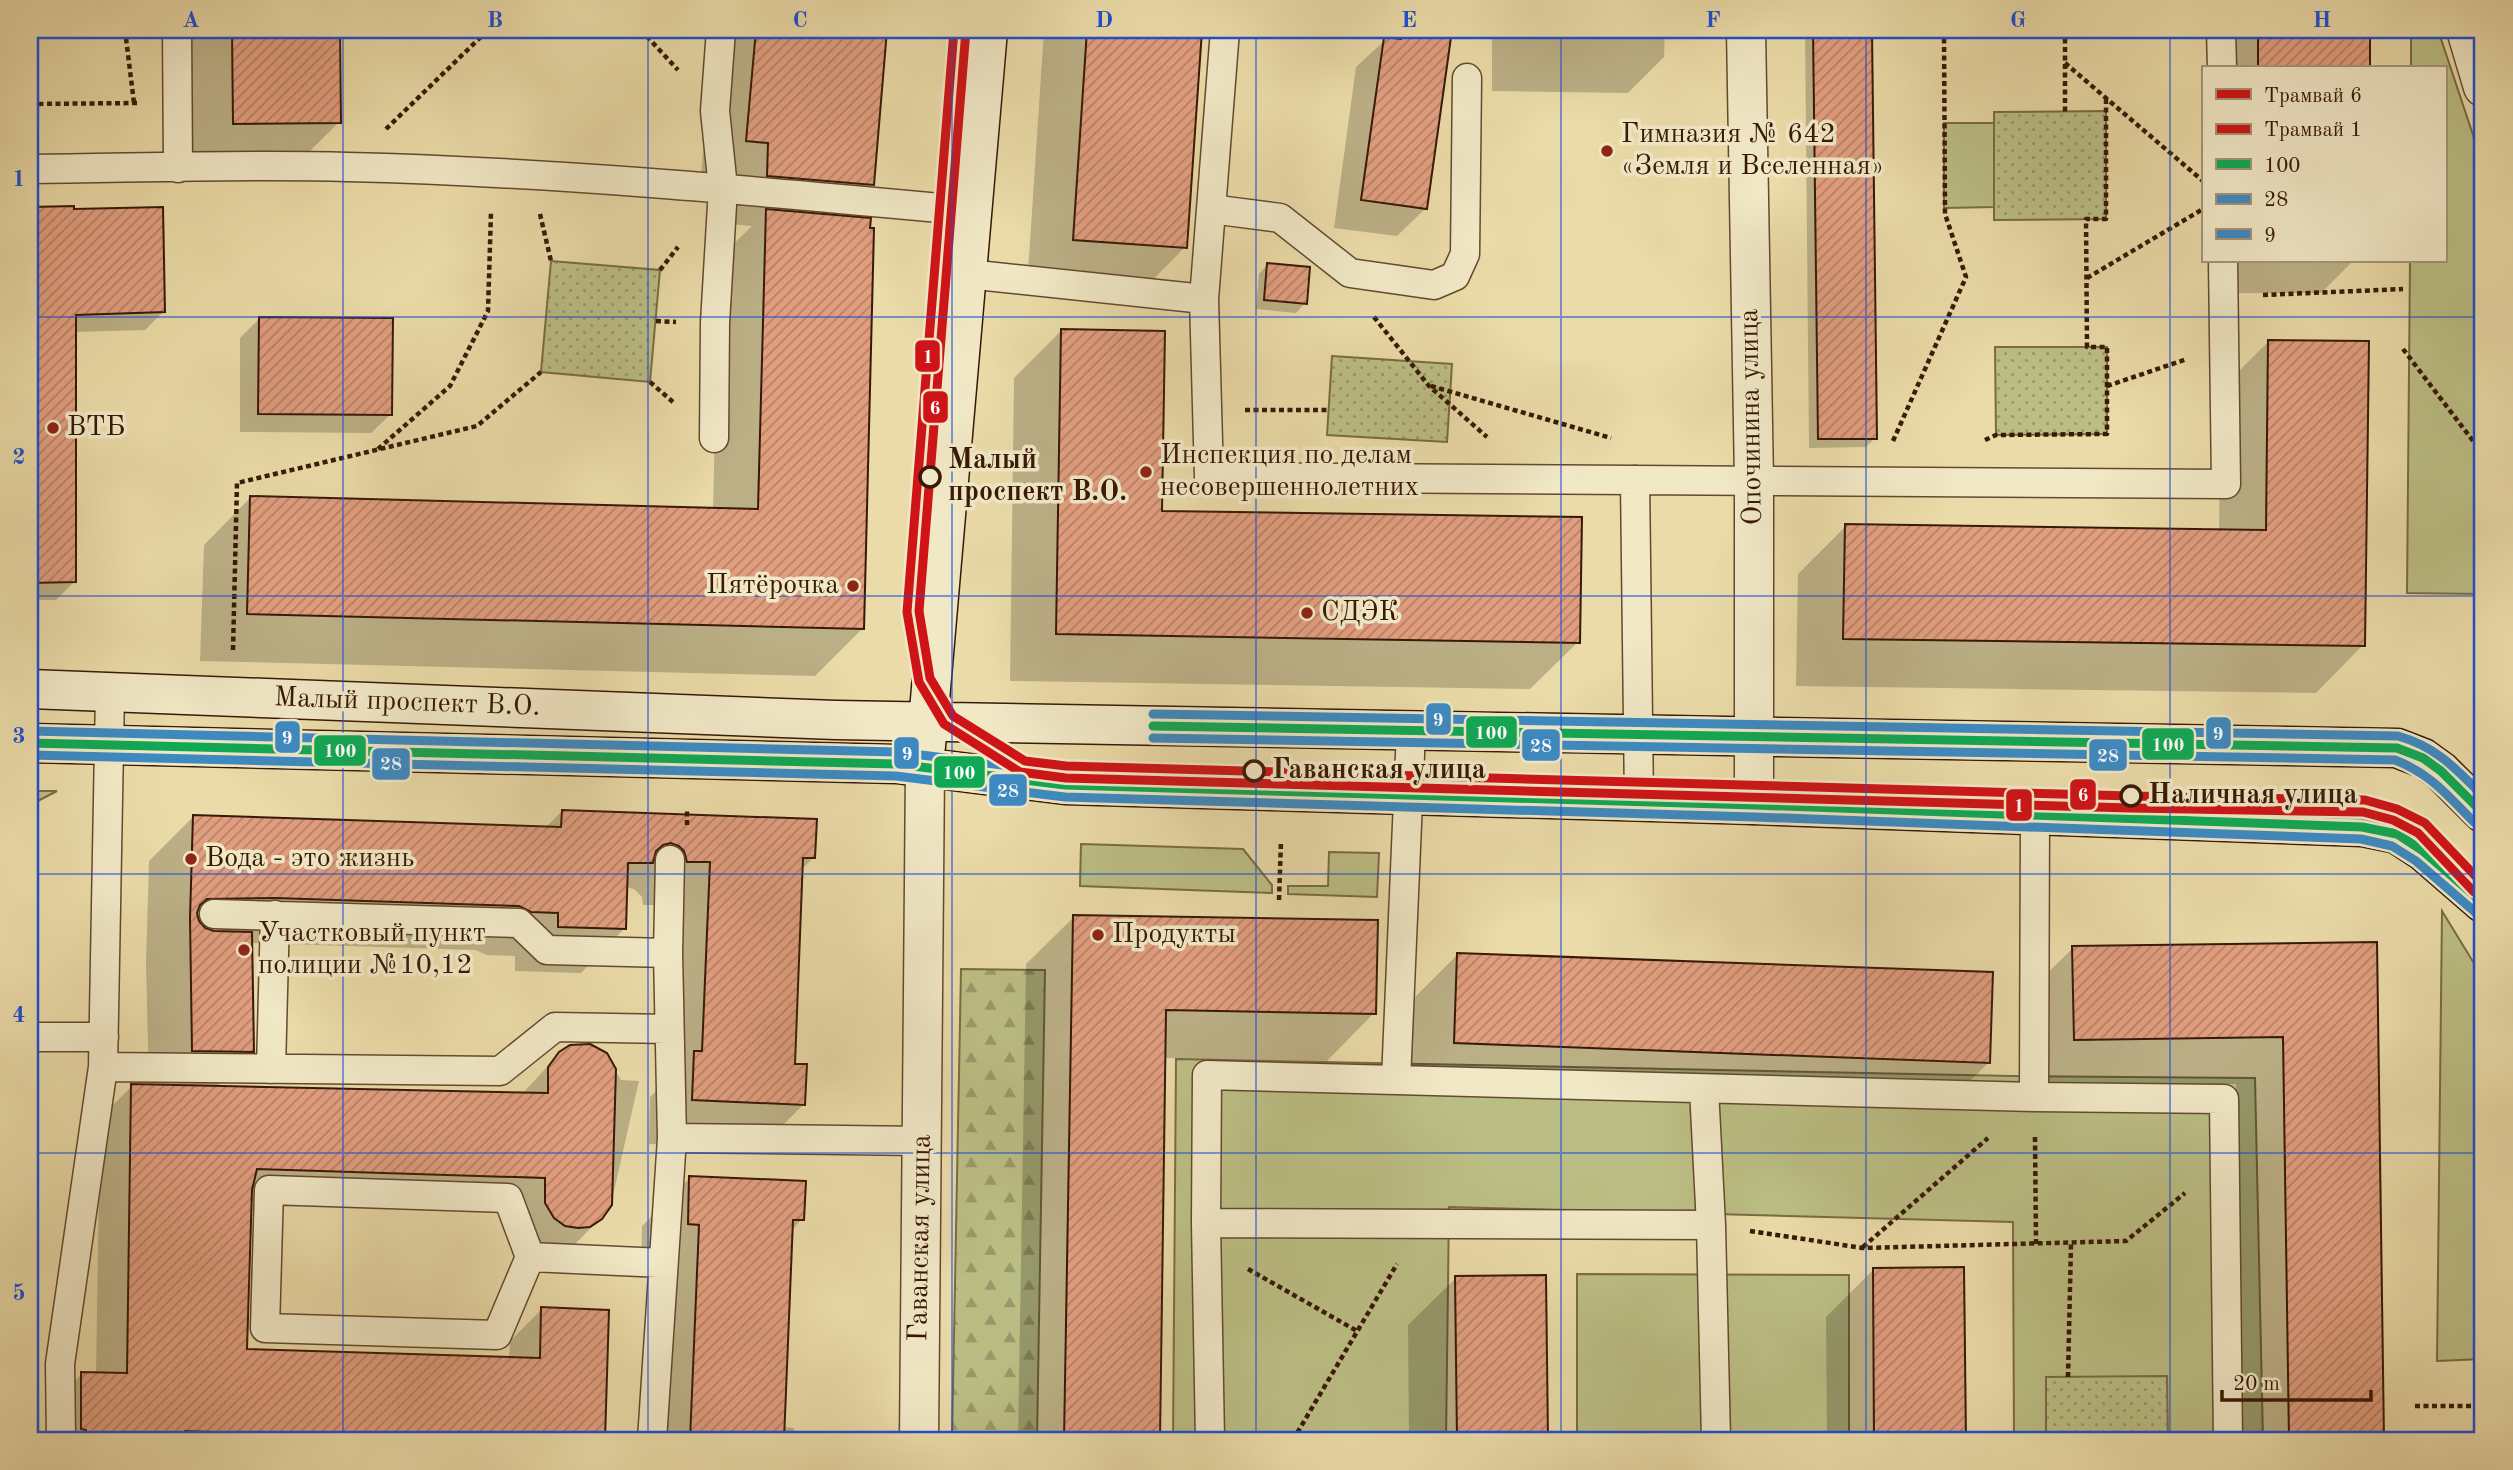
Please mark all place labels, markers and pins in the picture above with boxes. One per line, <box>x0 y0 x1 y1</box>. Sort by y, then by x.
place label: Гимназия № 642 «Земля и Вселенная» <box>1621 121 1884 181</box>
marker: Гимназия № 642 «Земля и Вселенная» <box>1599 143 1615 159</box>
place label: ВТБ <box>67 414 125 442</box>
marker: ВТБ <box>45 420 61 436</box>
place label: Инспекция по делам несовершеннолетних <box>1160 442 1419 502</box>
place label: Малый проспект В.О. <box>948 447 1127 507</box>
marker: Инспекция по делам несовершеннолетних <box>1138 464 1154 480</box>
marker: Малый проспект В.О. <box>919 466 941 488</box>
place label: Пятёрочка <box>706 572 839 600</box>
marker: Пятёрочка <box>845 578 861 594</box>
place label: СДЭК <box>1321 599 1399 627</box>
marker: СДЭК <box>1299 605 1315 621</box>
place label: Гаванская улица <box>1272 757 1486 785</box>
marker: Гаванская улица <box>1243 760 1265 782</box>
place label: Наличная улица <box>2148 782 2358 810</box>
marker: Наличная улица <box>2120 785 2142 807</box>
place label: Вода - это жизнь <box>205 845 414 873</box>
marker: Вода - это жизнь <box>183 851 199 867</box>
place label: Участковый пункт полиции №10,12 <box>258 920 486 980</box>
place label: Продукты <box>1112 921 1236 949</box>
marker: Продукты <box>1090 927 1106 943</box>
marker: Участковый пункт полиции №10,12 <box>236 942 252 958</box>

